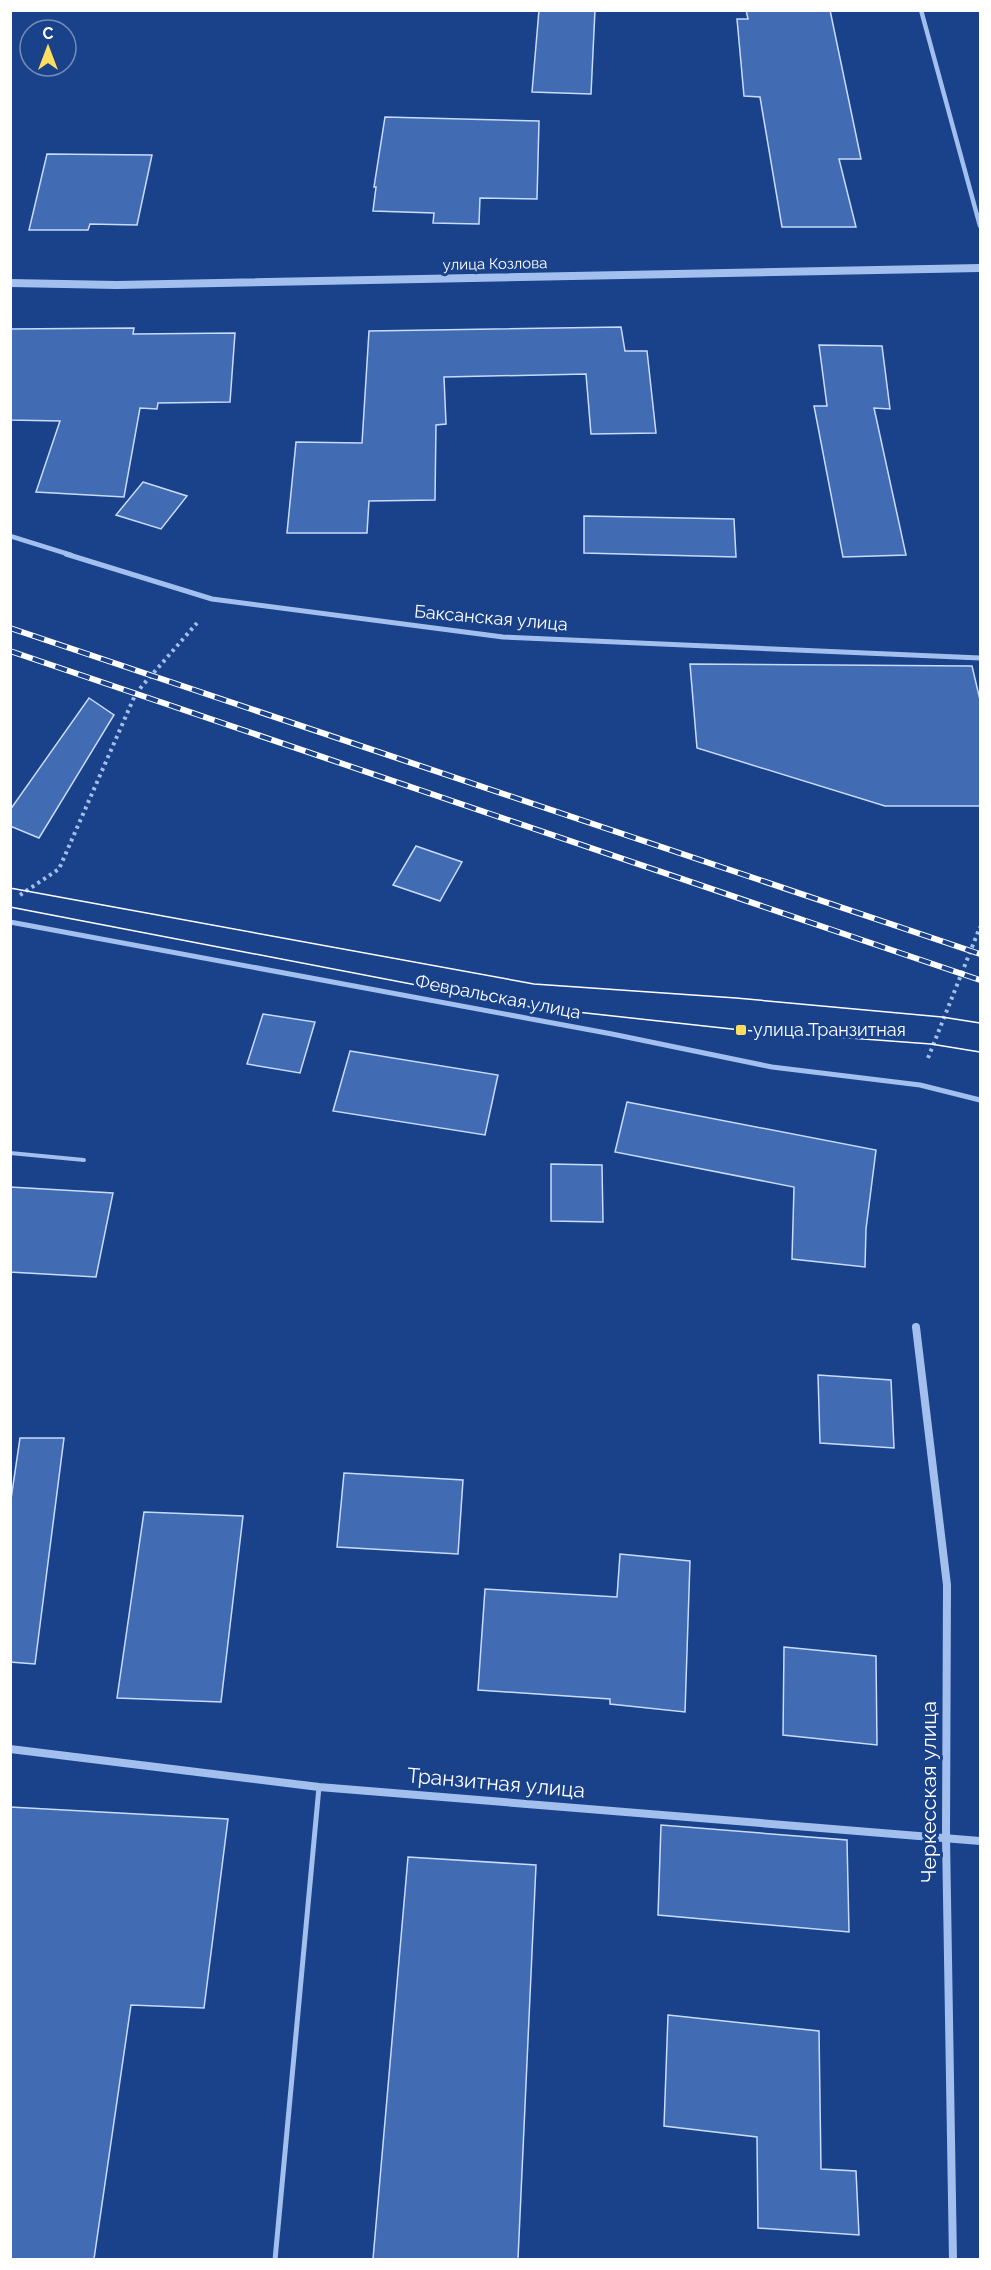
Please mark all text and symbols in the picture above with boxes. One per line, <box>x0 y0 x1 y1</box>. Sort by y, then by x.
north arrow <box>18 18 78 78</box>
text: С <box>43 24 54 43</box>
street label: улица Козлова <box>442 254 548 274</box>
street label: Баксанская улица <box>413 600 569 635</box>
street label: Февральская улица <box>414 970 583 1023</box>
place label: улица Транзитная <box>753 1019 906 1040</box>
marker: улица Транзитная <box>734 1023 748 1037</box>
street label: Черкесская улица <box>916 1701 941 1883</box>
street label: Транзитная улица <box>406 1762 586 1803</box>

